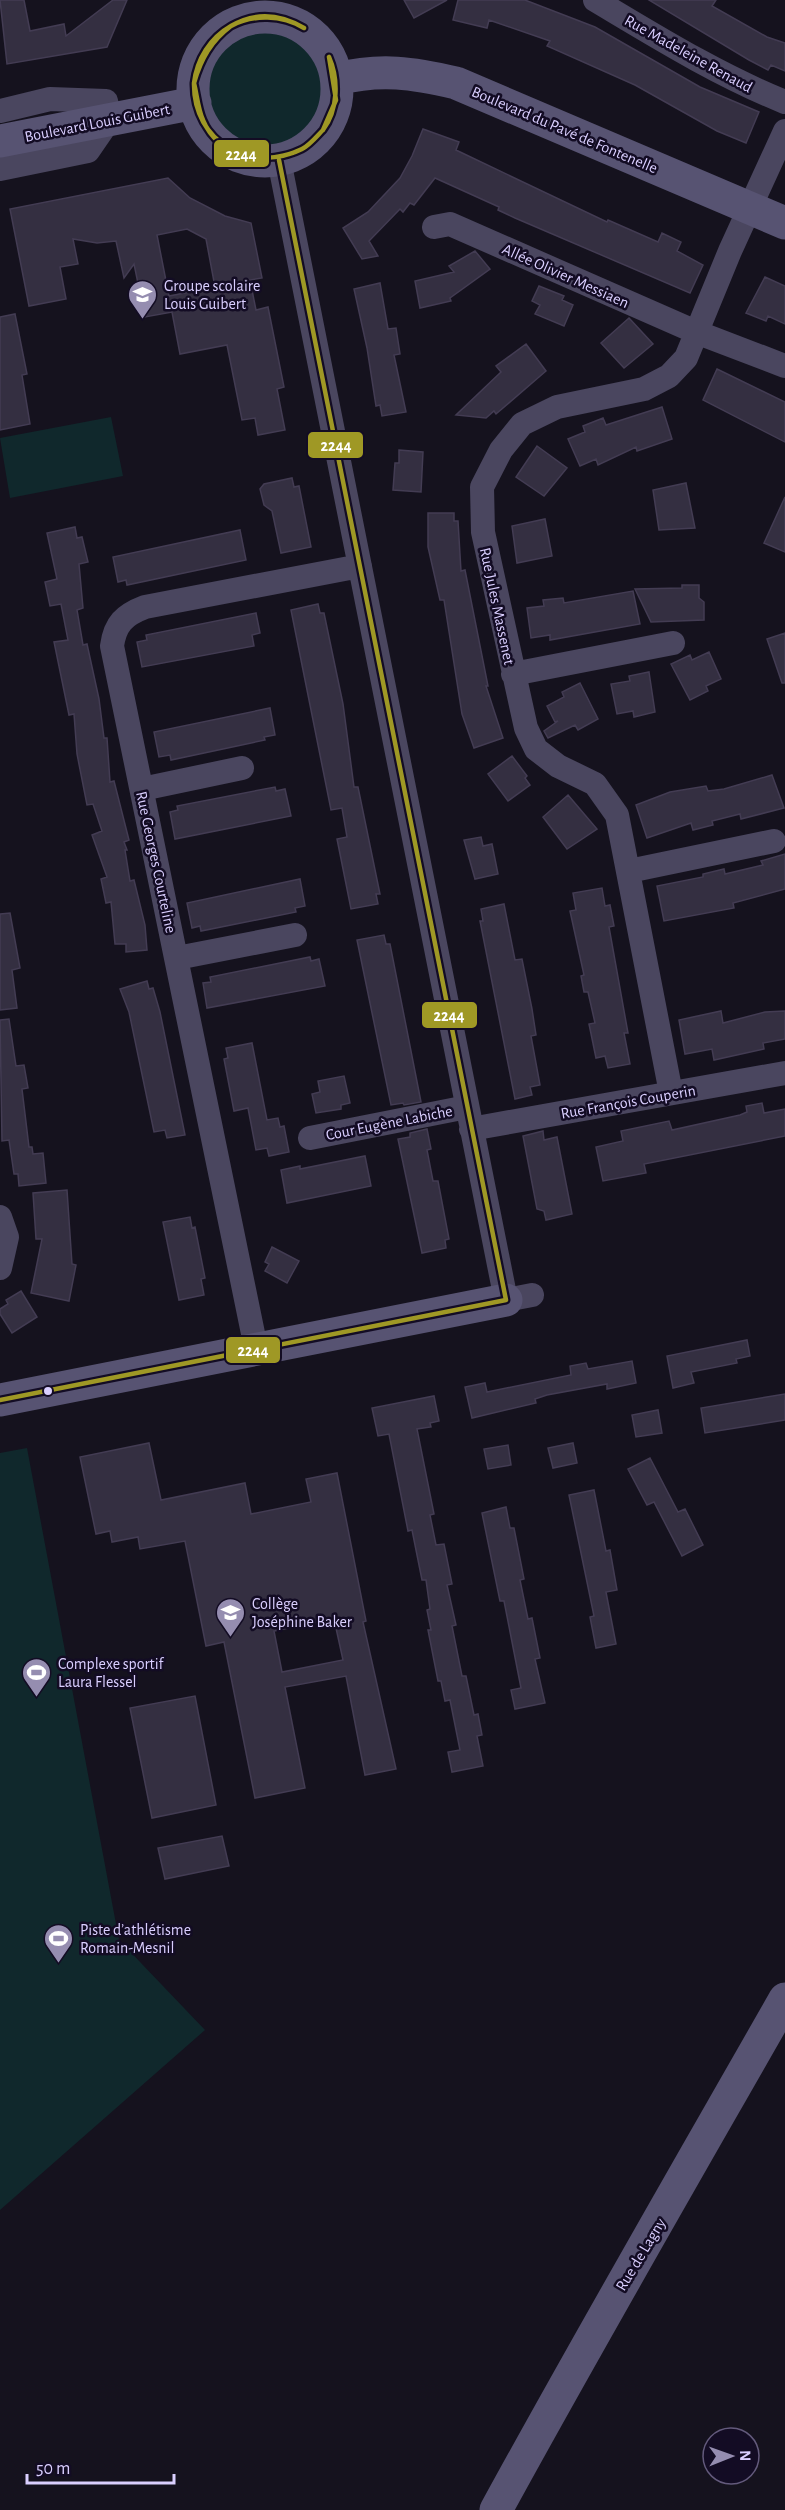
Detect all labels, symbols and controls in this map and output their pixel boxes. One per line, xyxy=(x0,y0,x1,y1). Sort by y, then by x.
street label: Rue Madeleine Renaud xyxy=(622,12,755,96)
street label: Boulevard du Pavé de Fontenelle xyxy=(469,83,660,176)
street label: Boulevard Louis Guibert xyxy=(23,101,171,145)
line badge: 2244 xyxy=(213,139,270,168)
text: 2244 xyxy=(225,147,257,163)
street label: Allée Olivier Messiaen xyxy=(500,241,631,311)
school or university icon: Groupe scolaire Louis Guibert xyxy=(127,278,159,320)
place label: Groupe scolaire Louis Guibert xyxy=(164,278,260,312)
line badge: 2244 xyxy=(307,431,364,459)
text: 2244 xyxy=(320,438,352,454)
street label: Rue Jules Massenet xyxy=(477,546,517,666)
street label: Rue Georges Courteline xyxy=(133,790,179,935)
line badge: 2244 xyxy=(421,1001,478,1029)
text: 2244 xyxy=(433,1008,465,1024)
street label: Rue François Couperin xyxy=(559,1082,697,1122)
street label: Cour Eugène Labiche xyxy=(325,1103,454,1143)
line badge: 2244 xyxy=(225,1336,281,1364)
text: 2244 xyxy=(237,1343,269,1359)
unlabelled marker xyxy=(42,1385,54,1397)
school or university icon: Collège Joséphine Baker xyxy=(215,1596,247,1638)
place label: Collège Joséphine Baker xyxy=(252,1596,353,1630)
sports icon: Complexe sportif Laura Flessel xyxy=(21,1656,53,1698)
place label: Complexe sportif Laura Flessel xyxy=(58,1656,165,1690)
sports icon: Piste d’athlétisme Romain-Mesnil xyxy=(43,1922,75,1964)
place label: Piste d’athlétisme Romain-Mesnil xyxy=(80,1922,191,1956)
street label: Rue de Lagny xyxy=(613,2215,670,2294)
north arrow xyxy=(701,2426,761,2486)
scale bar xyxy=(27,2447,174,2485)
text: N xyxy=(737,2450,753,2461)
text: 50 m xyxy=(36,2460,70,2478)

